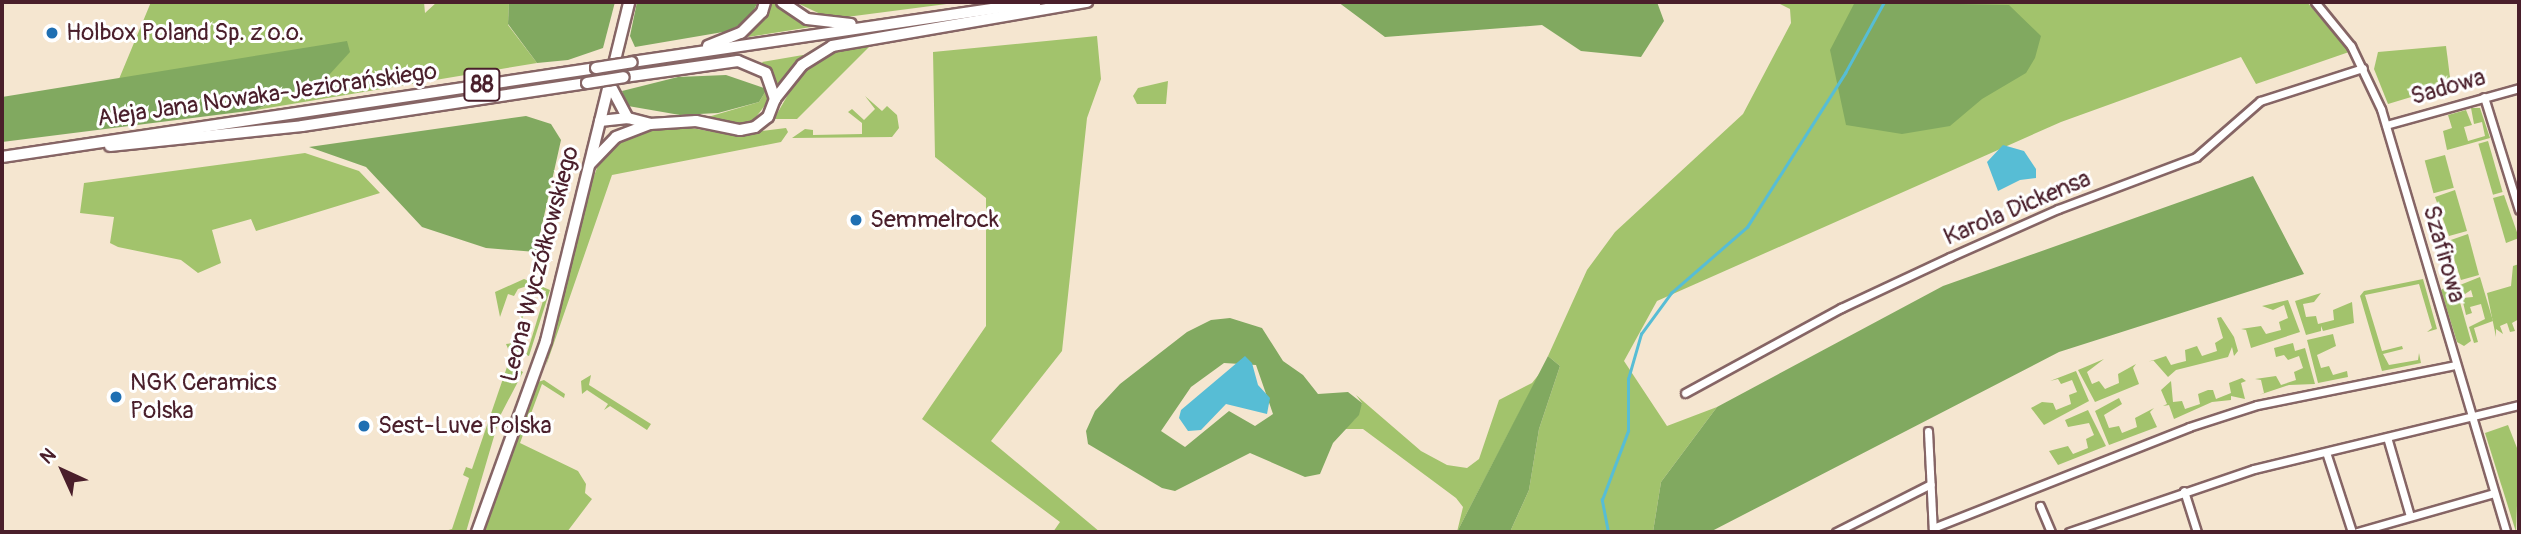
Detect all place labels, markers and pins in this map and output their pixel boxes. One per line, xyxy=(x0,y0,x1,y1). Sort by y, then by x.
place label: Holbox Poland Sp. z o.o. xyxy=(66,19,304,47)
marker: Holbox Poland Sp. z o.o. xyxy=(44,25,60,41)
place label: Semmelrock xyxy=(870,206,999,234)
marker: Semmelrock xyxy=(848,212,864,228)
place label: NGK Ceramics Polska xyxy=(130,369,277,425)
marker: NGK Ceramics Polska xyxy=(108,389,124,405)
place label: Sest-Luve Polska xyxy=(378,412,552,440)
marker: Sest-Luve Polska xyxy=(356,418,372,434)

